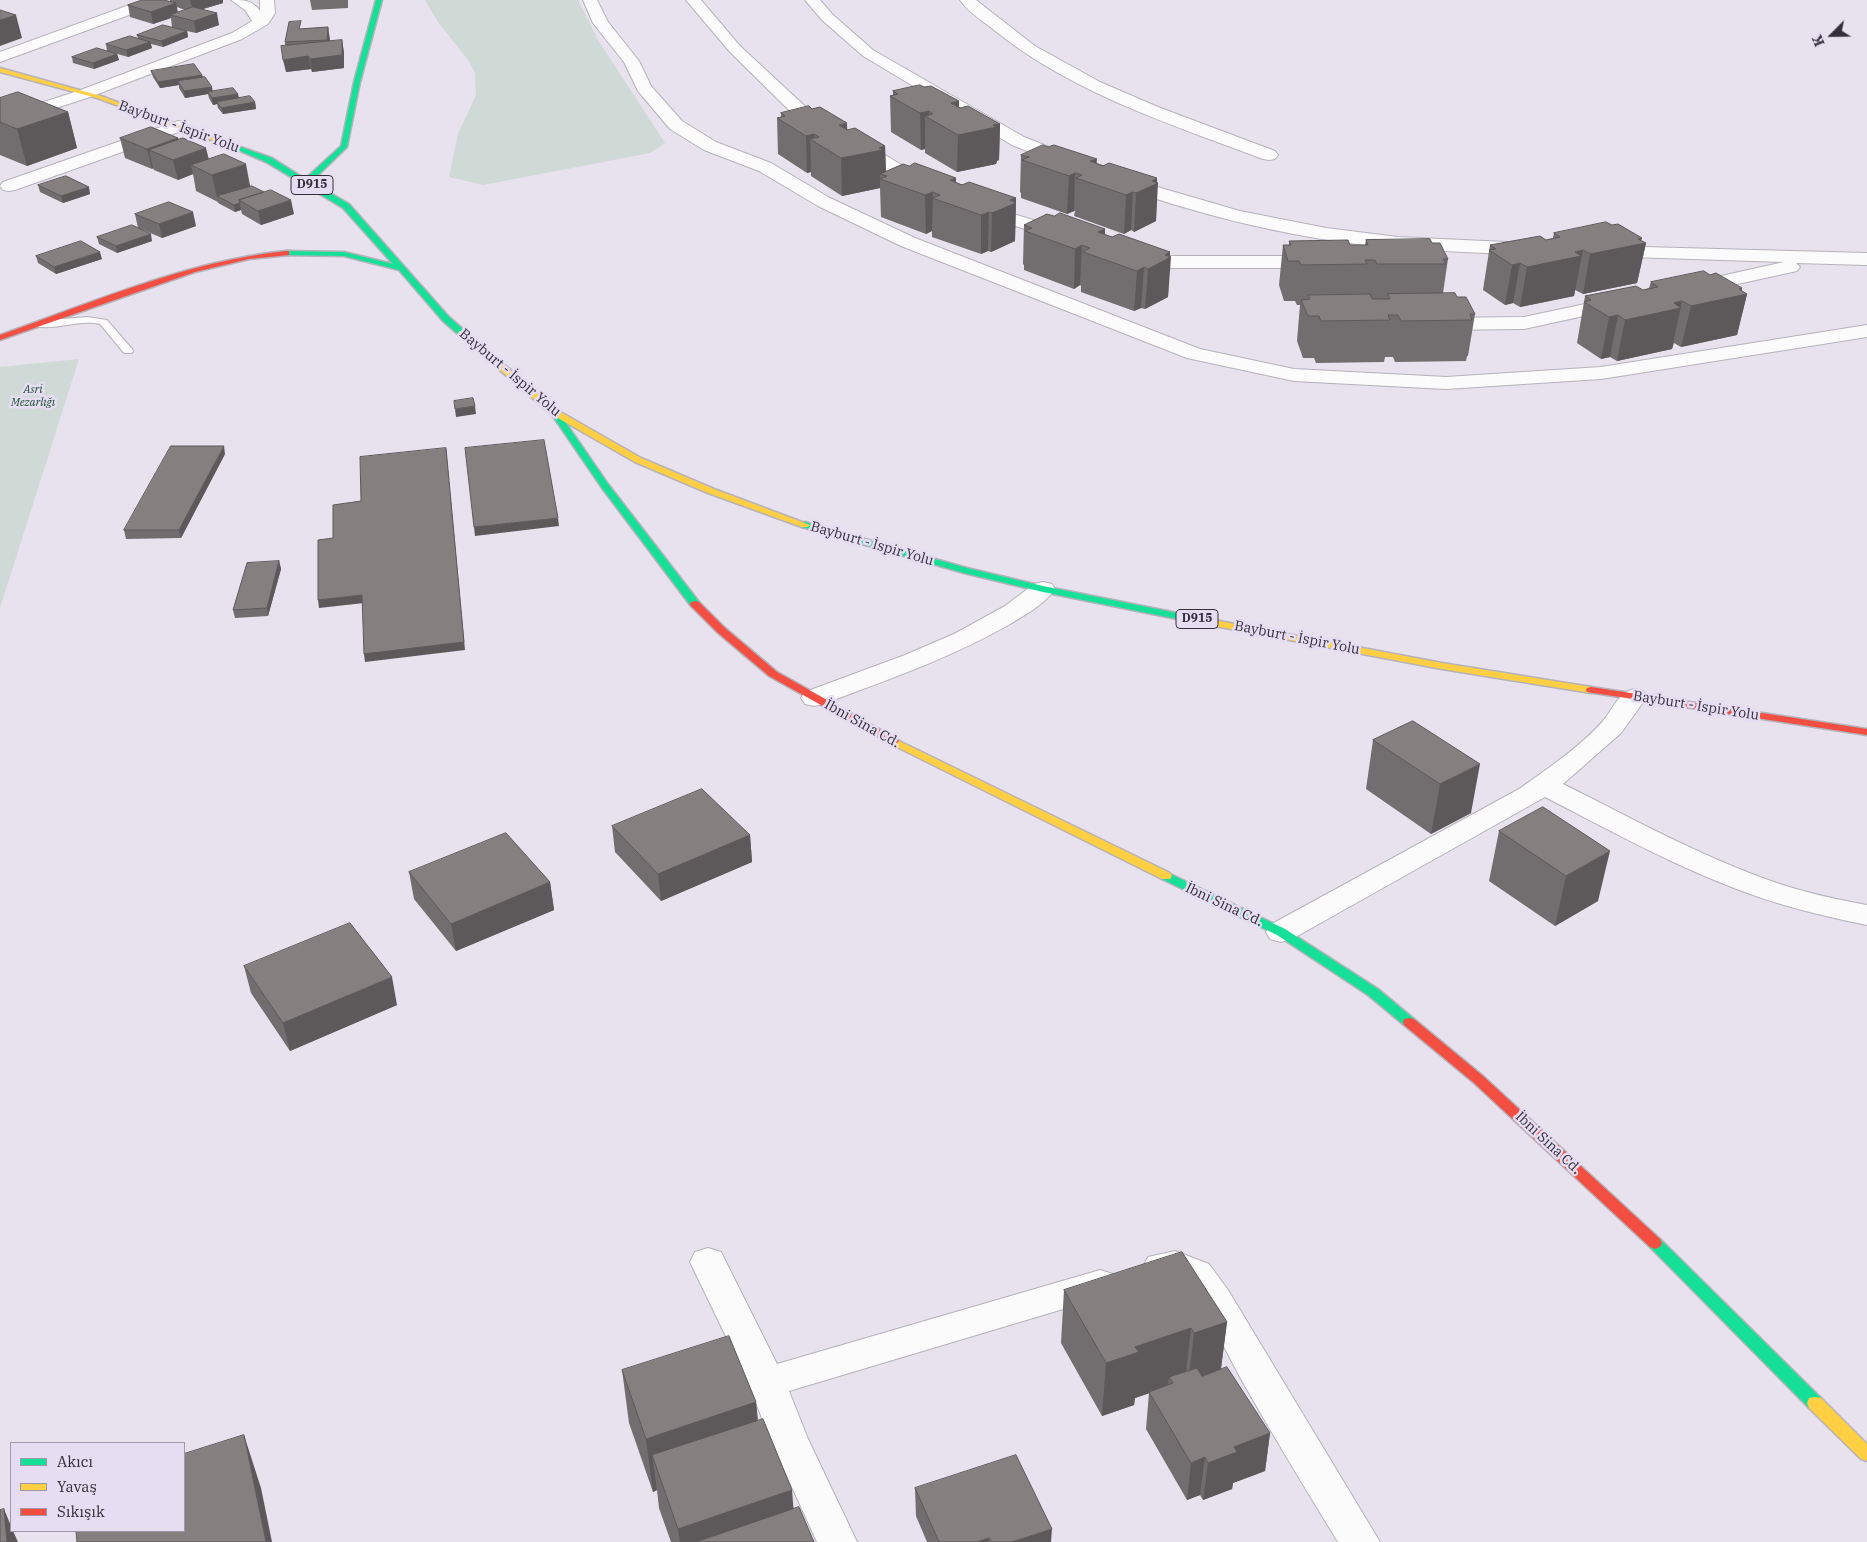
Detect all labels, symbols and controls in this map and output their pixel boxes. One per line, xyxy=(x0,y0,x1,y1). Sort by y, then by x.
north arrow xyxy=(1807,10,1857,60)
text: K xyxy=(1808,32,1829,49)
street label: Bayburt - İspir Yolu xyxy=(116,97,242,157)
road number: D915 xyxy=(291,176,333,194)
street label: Bayburt - İspir Yolu xyxy=(456,326,564,420)
park label: Asri Mezarlığı xyxy=(11,383,55,409)
street label: Bayburt - İspir Yolu xyxy=(808,518,936,570)
road number: D915 xyxy=(1176,610,1218,628)
street label: Bayburt - İspir Yolu xyxy=(1233,618,1361,658)
street label: Bayburt - İspir Yolu xyxy=(1632,688,1760,724)
street label: İbni Sina Cd. xyxy=(821,696,903,752)
street label: İbni Sina Cd. xyxy=(1183,880,1265,930)
street label: İbni Sina Cd. xyxy=(1512,1108,1584,1178)
legend xyxy=(10,1442,185,1532)
text: Akıcı xyxy=(57,1452,93,1471)
text: Yavaş xyxy=(57,1477,97,1496)
text: Sıkışık xyxy=(57,1502,105,1521)

